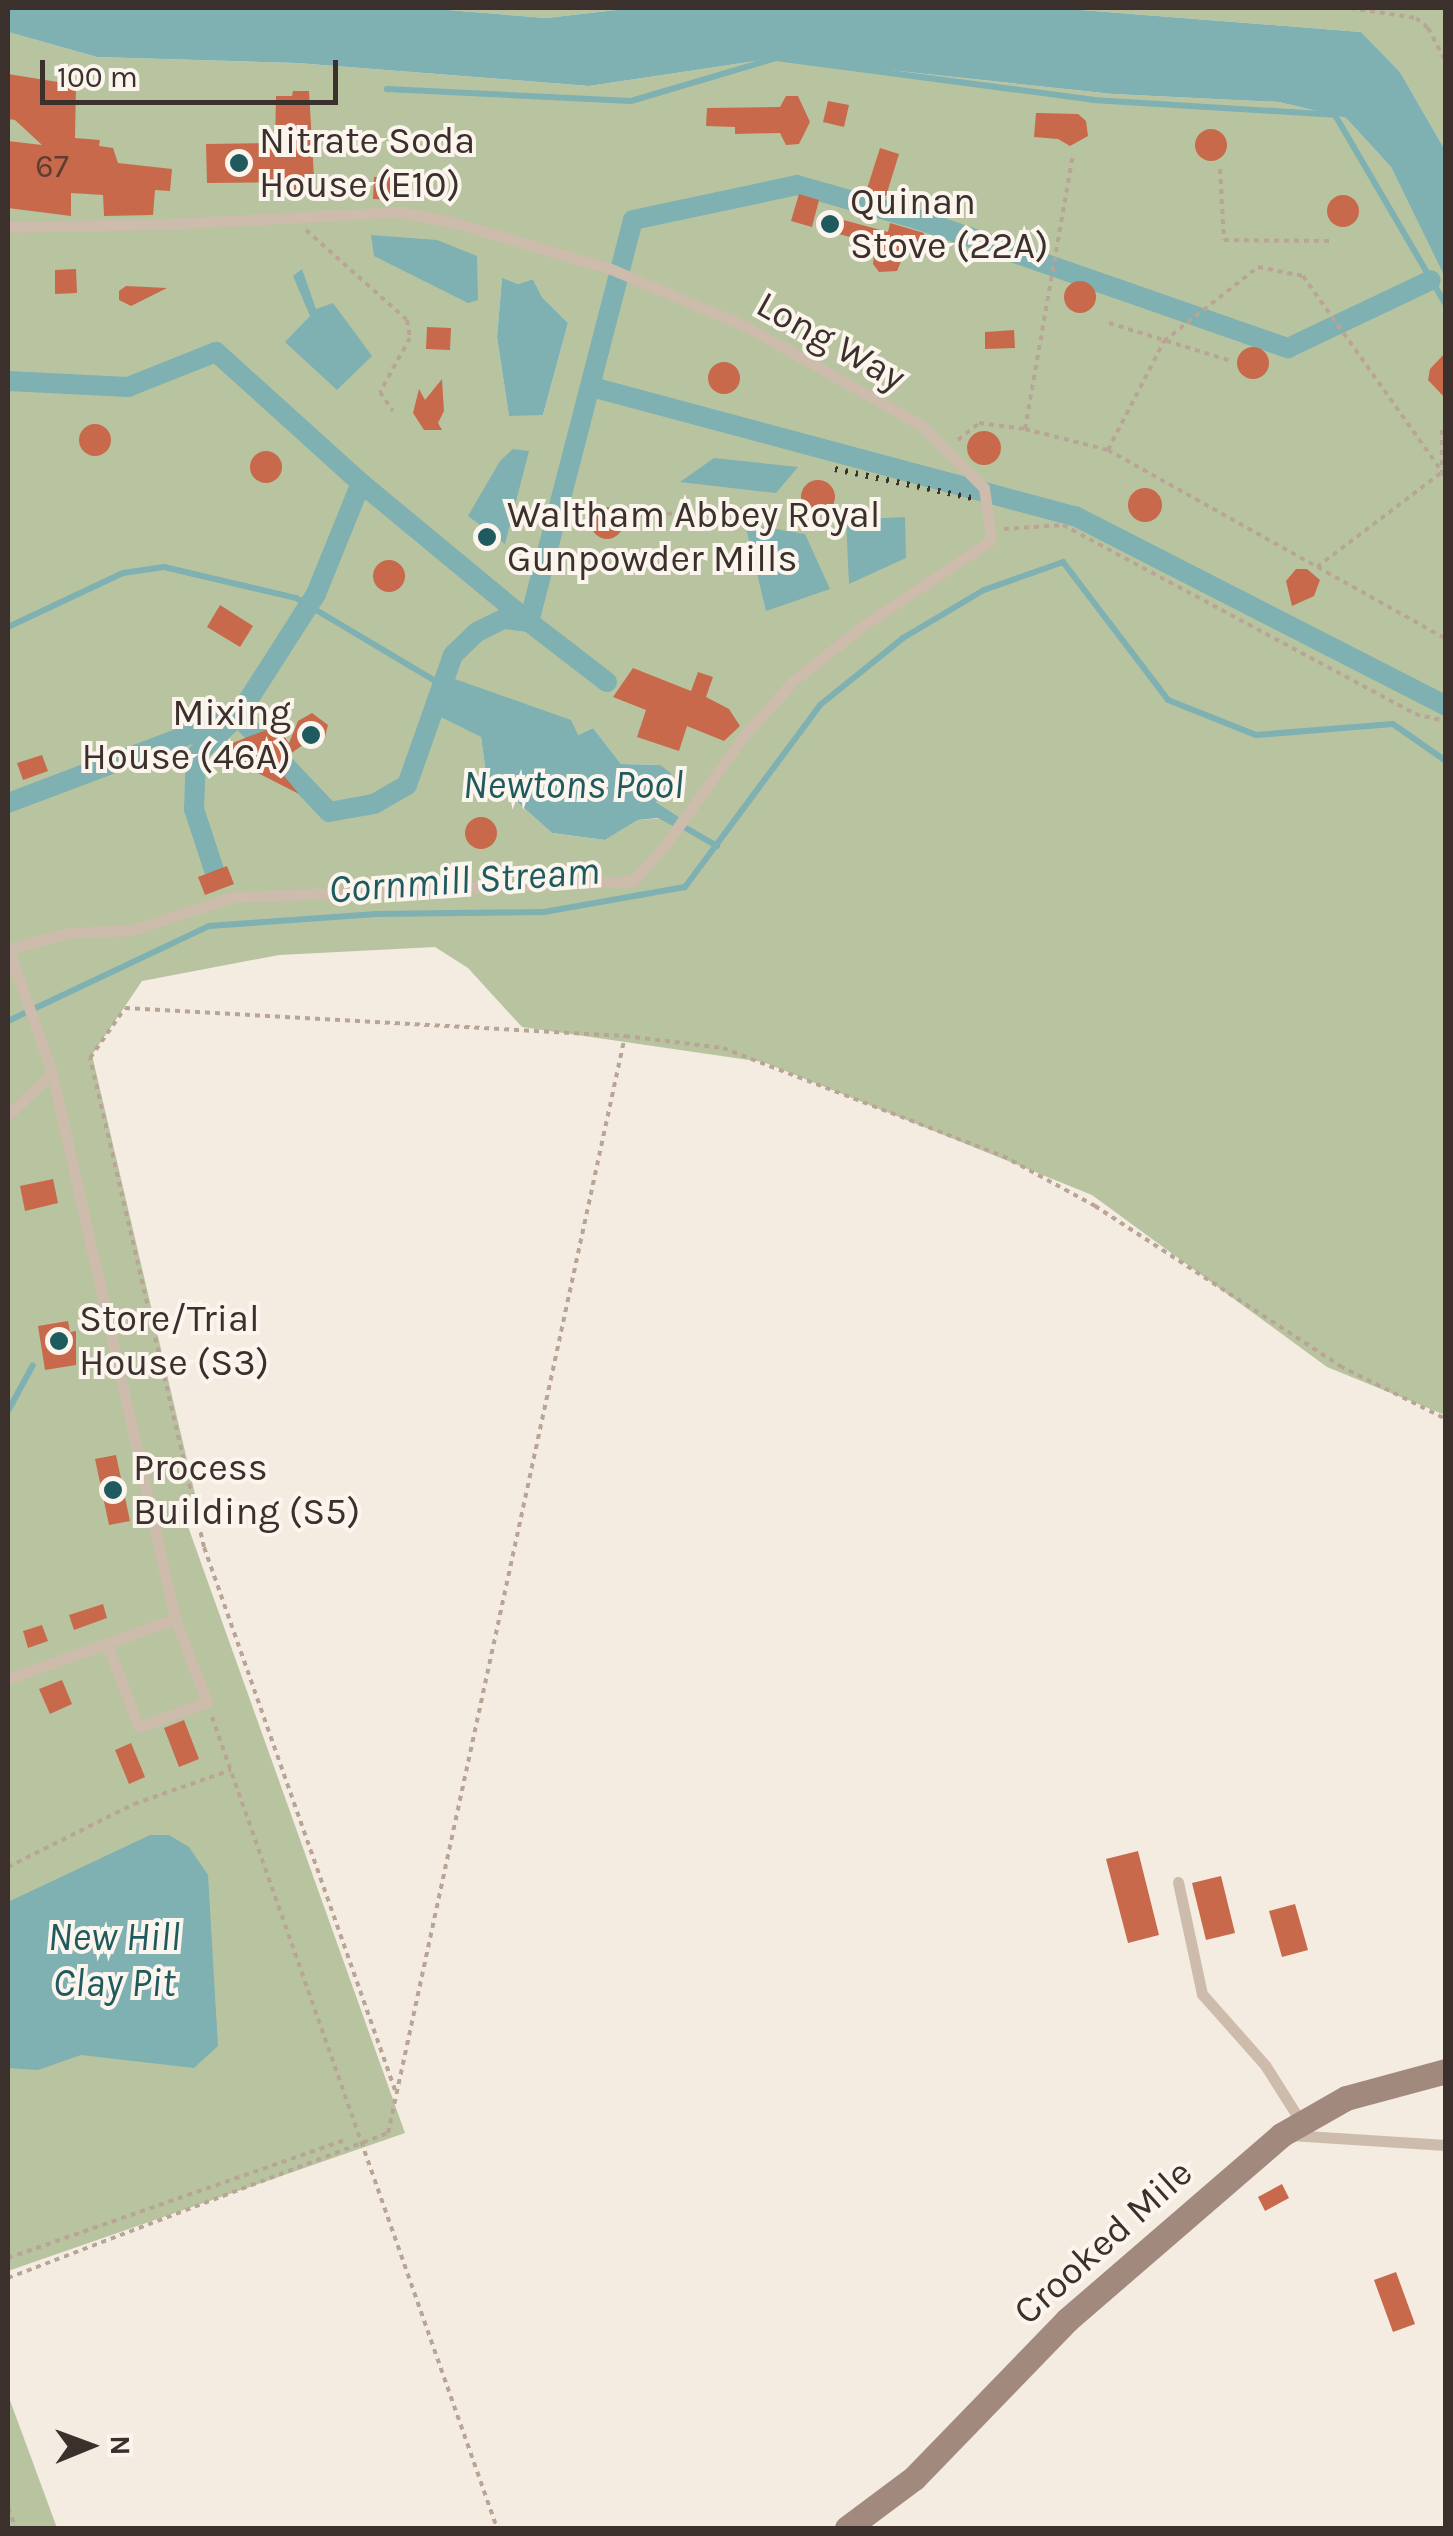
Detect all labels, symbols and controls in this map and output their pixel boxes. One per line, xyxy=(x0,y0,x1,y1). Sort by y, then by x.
scale bar xyxy=(45,40,342,102)
text: 100 m xyxy=(57,59,138,95)
place label: Nitrate Soda House (E10) xyxy=(259,118,475,208)
house number: 67 xyxy=(35,148,69,186)
marker: Nitrate Soda House (E10) xyxy=(228,152,250,174)
place label: Quinan Stove (22A) xyxy=(850,179,1049,268)
marker: Quinan Stove (22A) xyxy=(819,213,841,235)
street label: Long Way xyxy=(749,281,913,401)
place label: Waltham Abbey Royal Gunpowder Mills xyxy=(507,492,880,582)
marker: Waltham Abbey Royal Gunpowder Mills xyxy=(476,526,498,548)
place label: Mixing House (46A) xyxy=(81,690,291,779)
marker: Mixing House (46A) xyxy=(300,724,322,746)
water label: Newtons Pool xyxy=(463,761,683,809)
water label: Cornmill Stream xyxy=(327,847,601,913)
place label: Store/Trial House (S3) xyxy=(79,1296,269,1386)
marker: Store/Trial House (S3) xyxy=(48,1330,70,1352)
place label: Process Building (S5) xyxy=(133,1445,360,1535)
marker: Process Building (S5) xyxy=(102,1479,124,1501)
water label: New Hill Clay Pit xyxy=(48,1913,180,2007)
street label: Crooked Mile xyxy=(1004,2150,1202,2334)
north arrow xyxy=(40,2396,140,2496)
text: N xyxy=(104,2435,137,2456)

